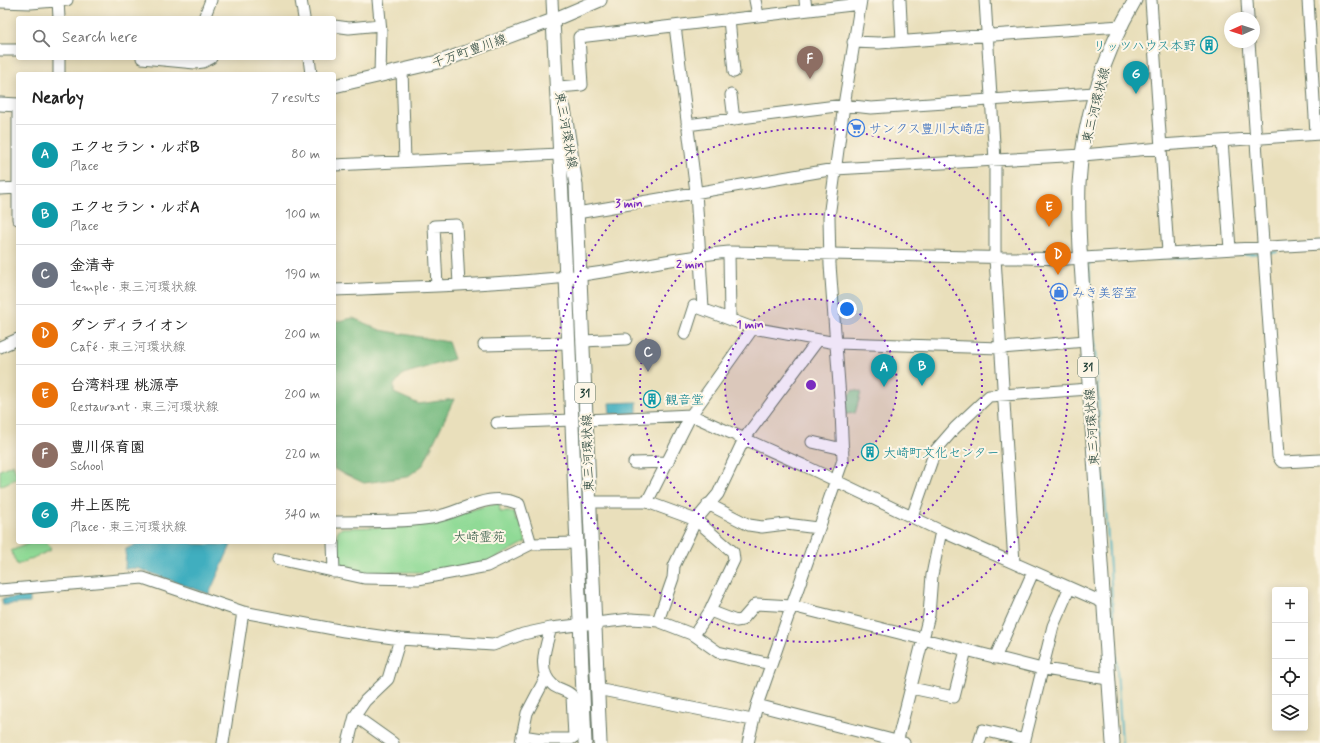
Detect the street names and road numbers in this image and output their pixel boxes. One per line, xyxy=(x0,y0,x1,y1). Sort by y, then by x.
street label: 千万町豊川線 xyxy=(430,30,510,72)
street label: 東三河環状線 xyxy=(1079,65,1114,145)
street label: 東三河環状線 xyxy=(550,90,581,171)
road number: 31 xyxy=(1078,357,1098,377)
road number: 31 xyxy=(575,383,595,403)
street label: 東三河環状線 xyxy=(1081,386,1104,466)
street label: 東三河環状線 xyxy=(579,413,598,492)

